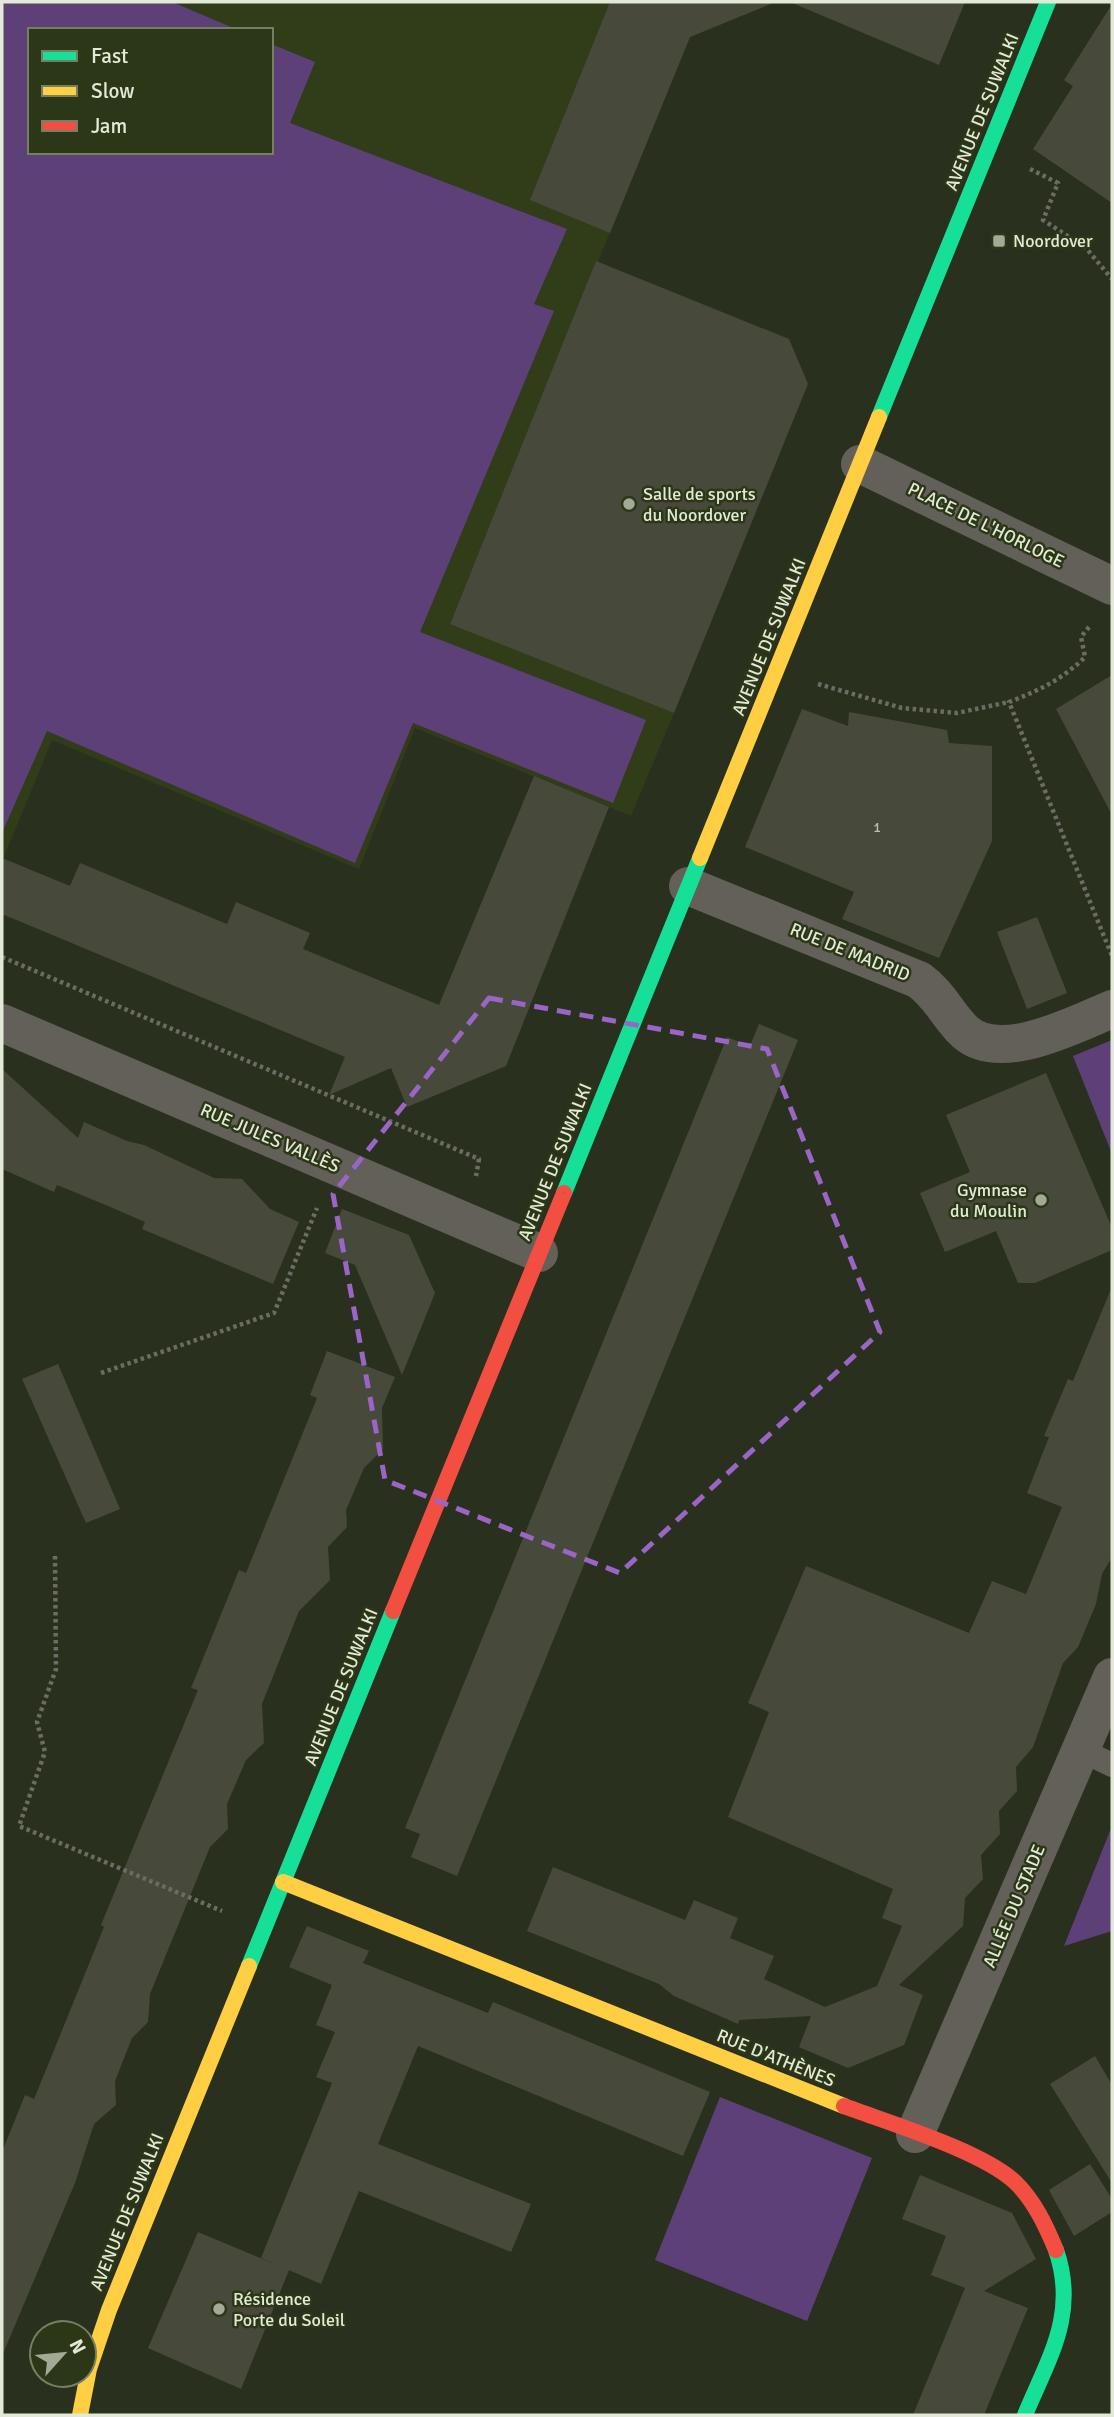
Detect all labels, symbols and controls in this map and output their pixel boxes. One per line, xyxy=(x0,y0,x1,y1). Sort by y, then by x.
legend xyxy=(28,28,273,154)
street label: AVENUE DE SUWALKI xyxy=(940,30,1024,194)
text: Fast xyxy=(91,43,128,69)
text: Slow xyxy=(91,78,135,104)
text: Jam xyxy=(91,113,127,139)
place label: Noordover xyxy=(1013,230,1093,252)
marker: Noordover xyxy=(991,233,1007,249)
street label: PLACE DE L'HORLOGE xyxy=(904,478,1068,572)
place label: Salle de sports du Noordover xyxy=(643,483,756,526)
marker: Salle de sports du Noordover xyxy=(621,496,637,512)
street label: AVENUE DE SUWALKI xyxy=(727,555,811,719)
house number: 1 xyxy=(873,819,881,836)
street label: RUE DE MADRID xyxy=(787,918,913,986)
street label: AVENUE DE SUWALKI xyxy=(513,1080,597,1244)
street label: RUE JULES VALLÈS xyxy=(197,1099,343,1177)
place label: Gymnase du Moulin xyxy=(950,1179,1027,1222)
marker: Gymnase du Moulin xyxy=(1033,1192,1049,1208)
street label: AVENUE DE SUWALKI xyxy=(299,1605,383,1769)
street label: ALLÉE DU STADE xyxy=(978,1841,1050,1971)
street label: RUE D'ATHÈNES xyxy=(714,2024,838,2092)
street label: AVENUE DE SUWALKI xyxy=(85,2130,169,2294)
place label: Résidence Porte du Soleil xyxy=(233,2288,345,2331)
marker: Résidence Porte du Soleil xyxy=(211,2301,227,2317)
north arrow xyxy=(28,2319,98,2389)
text: N xyxy=(64,2335,91,2358)

